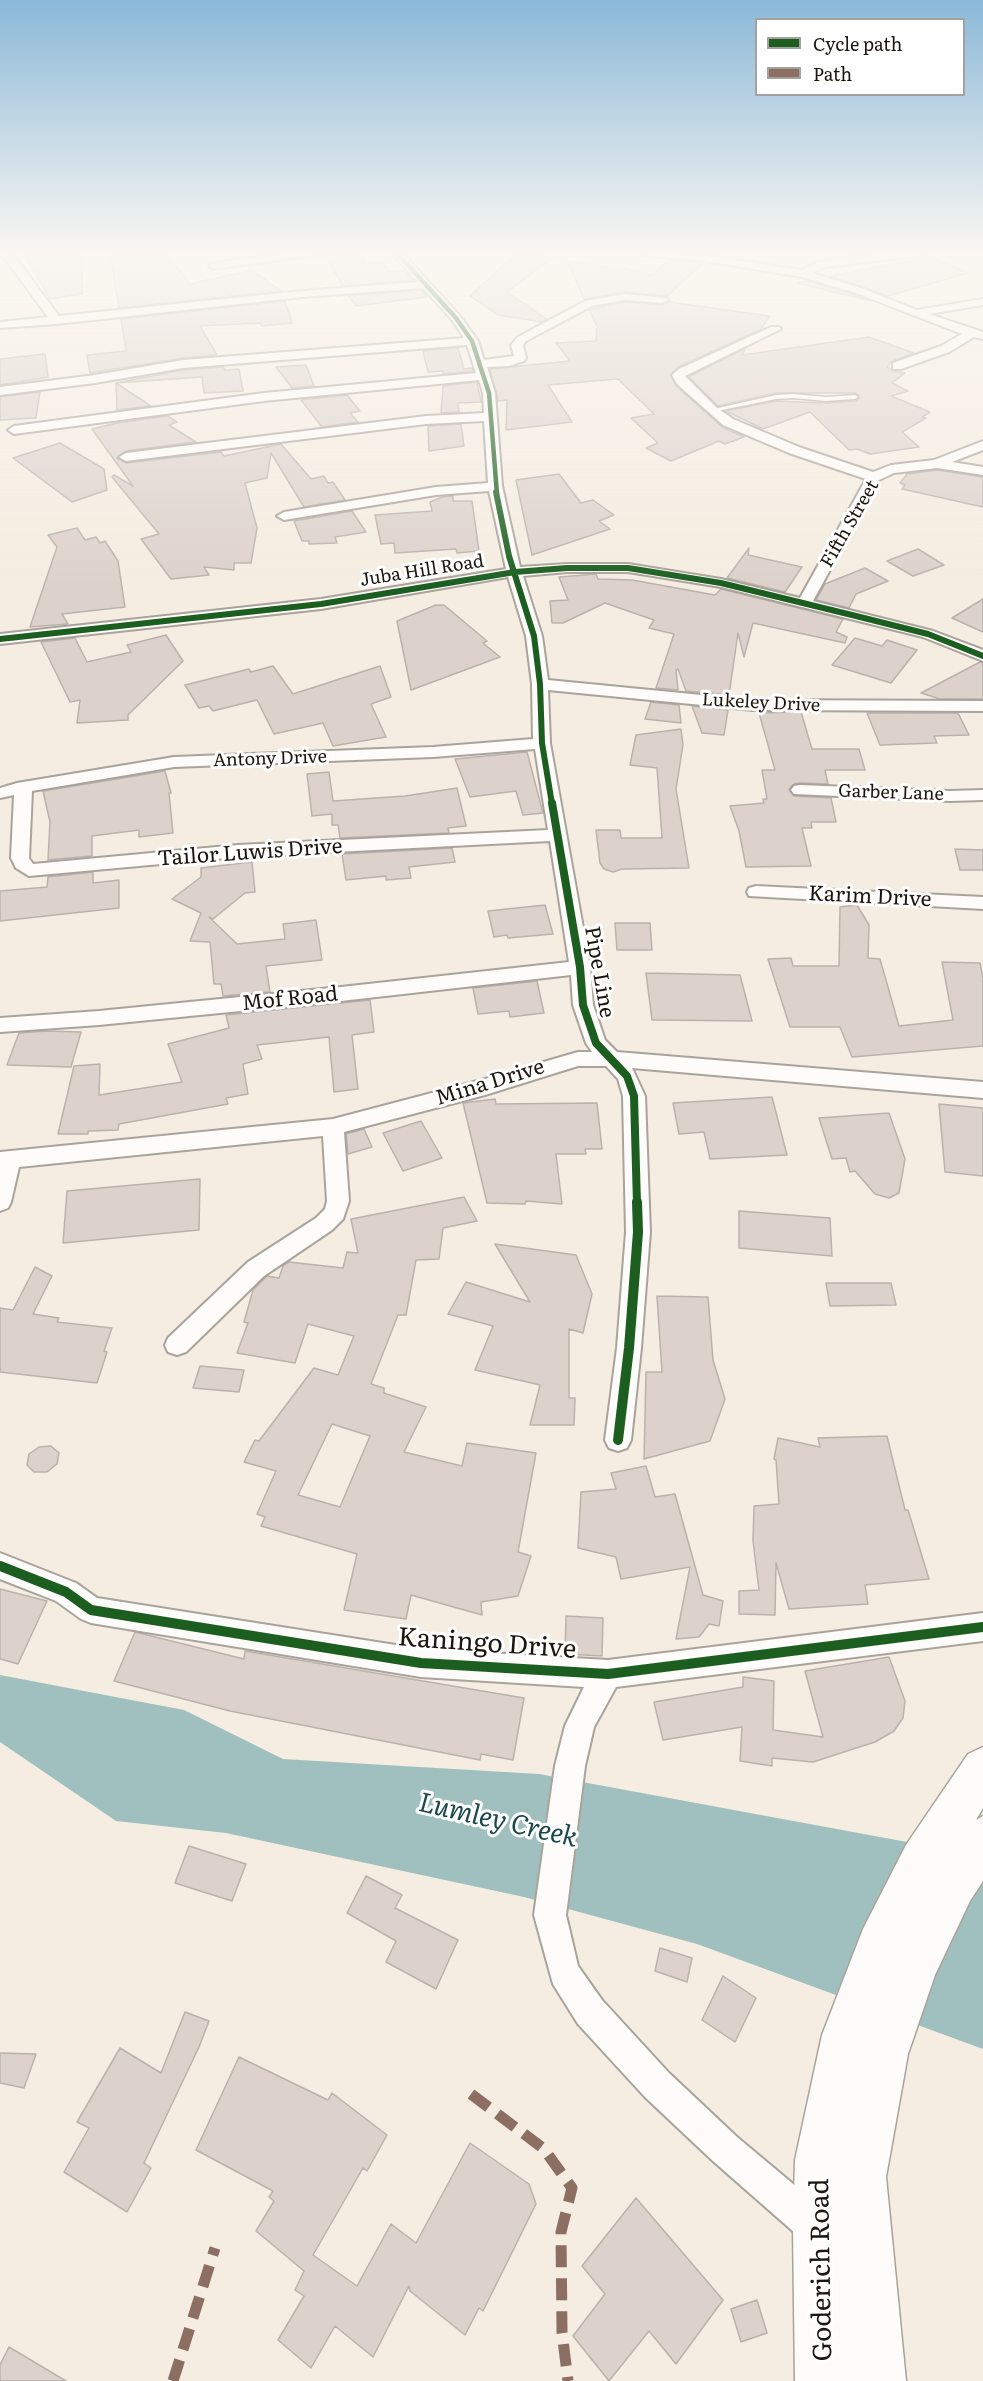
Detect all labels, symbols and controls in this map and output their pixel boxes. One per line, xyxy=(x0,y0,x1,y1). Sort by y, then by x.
legend xyxy=(755,18,965,96)
text: Cycle path xyxy=(813,30,902,57)
text: Path xyxy=(813,60,852,87)
street label: Fifth Street xyxy=(816,476,884,572)
street label: Juba Hill Road xyxy=(358,551,486,591)
street label: Lukeley Drive xyxy=(701,689,821,717)
street label: Antony Drive xyxy=(213,746,327,772)
street label: Garber Lane xyxy=(838,780,944,806)
street label: Tailor Luwis Drive xyxy=(157,834,343,872)
street label: Karim Drive xyxy=(808,881,932,913)
street label: Pipe Line xyxy=(579,924,619,1020)
street label: Mof Road xyxy=(241,981,339,1017)
street label: Mina Drive xyxy=(433,1055,547,1111)
street label: Kaningo Drive xyxy=(397,1622,577,1666)
water label: Lumley Creek xyxy=(415,1787,581,1855)
street label: Goderich Road xyxy=(805,2178,839,2362)

